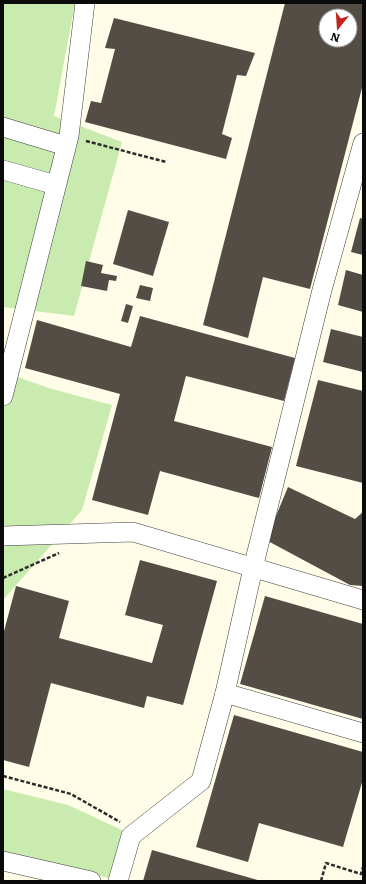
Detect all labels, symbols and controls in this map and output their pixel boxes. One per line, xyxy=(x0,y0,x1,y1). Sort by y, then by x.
north arrow xyxy=(318,8,358,48)
text: N xyxy=(328,30,342,48)

